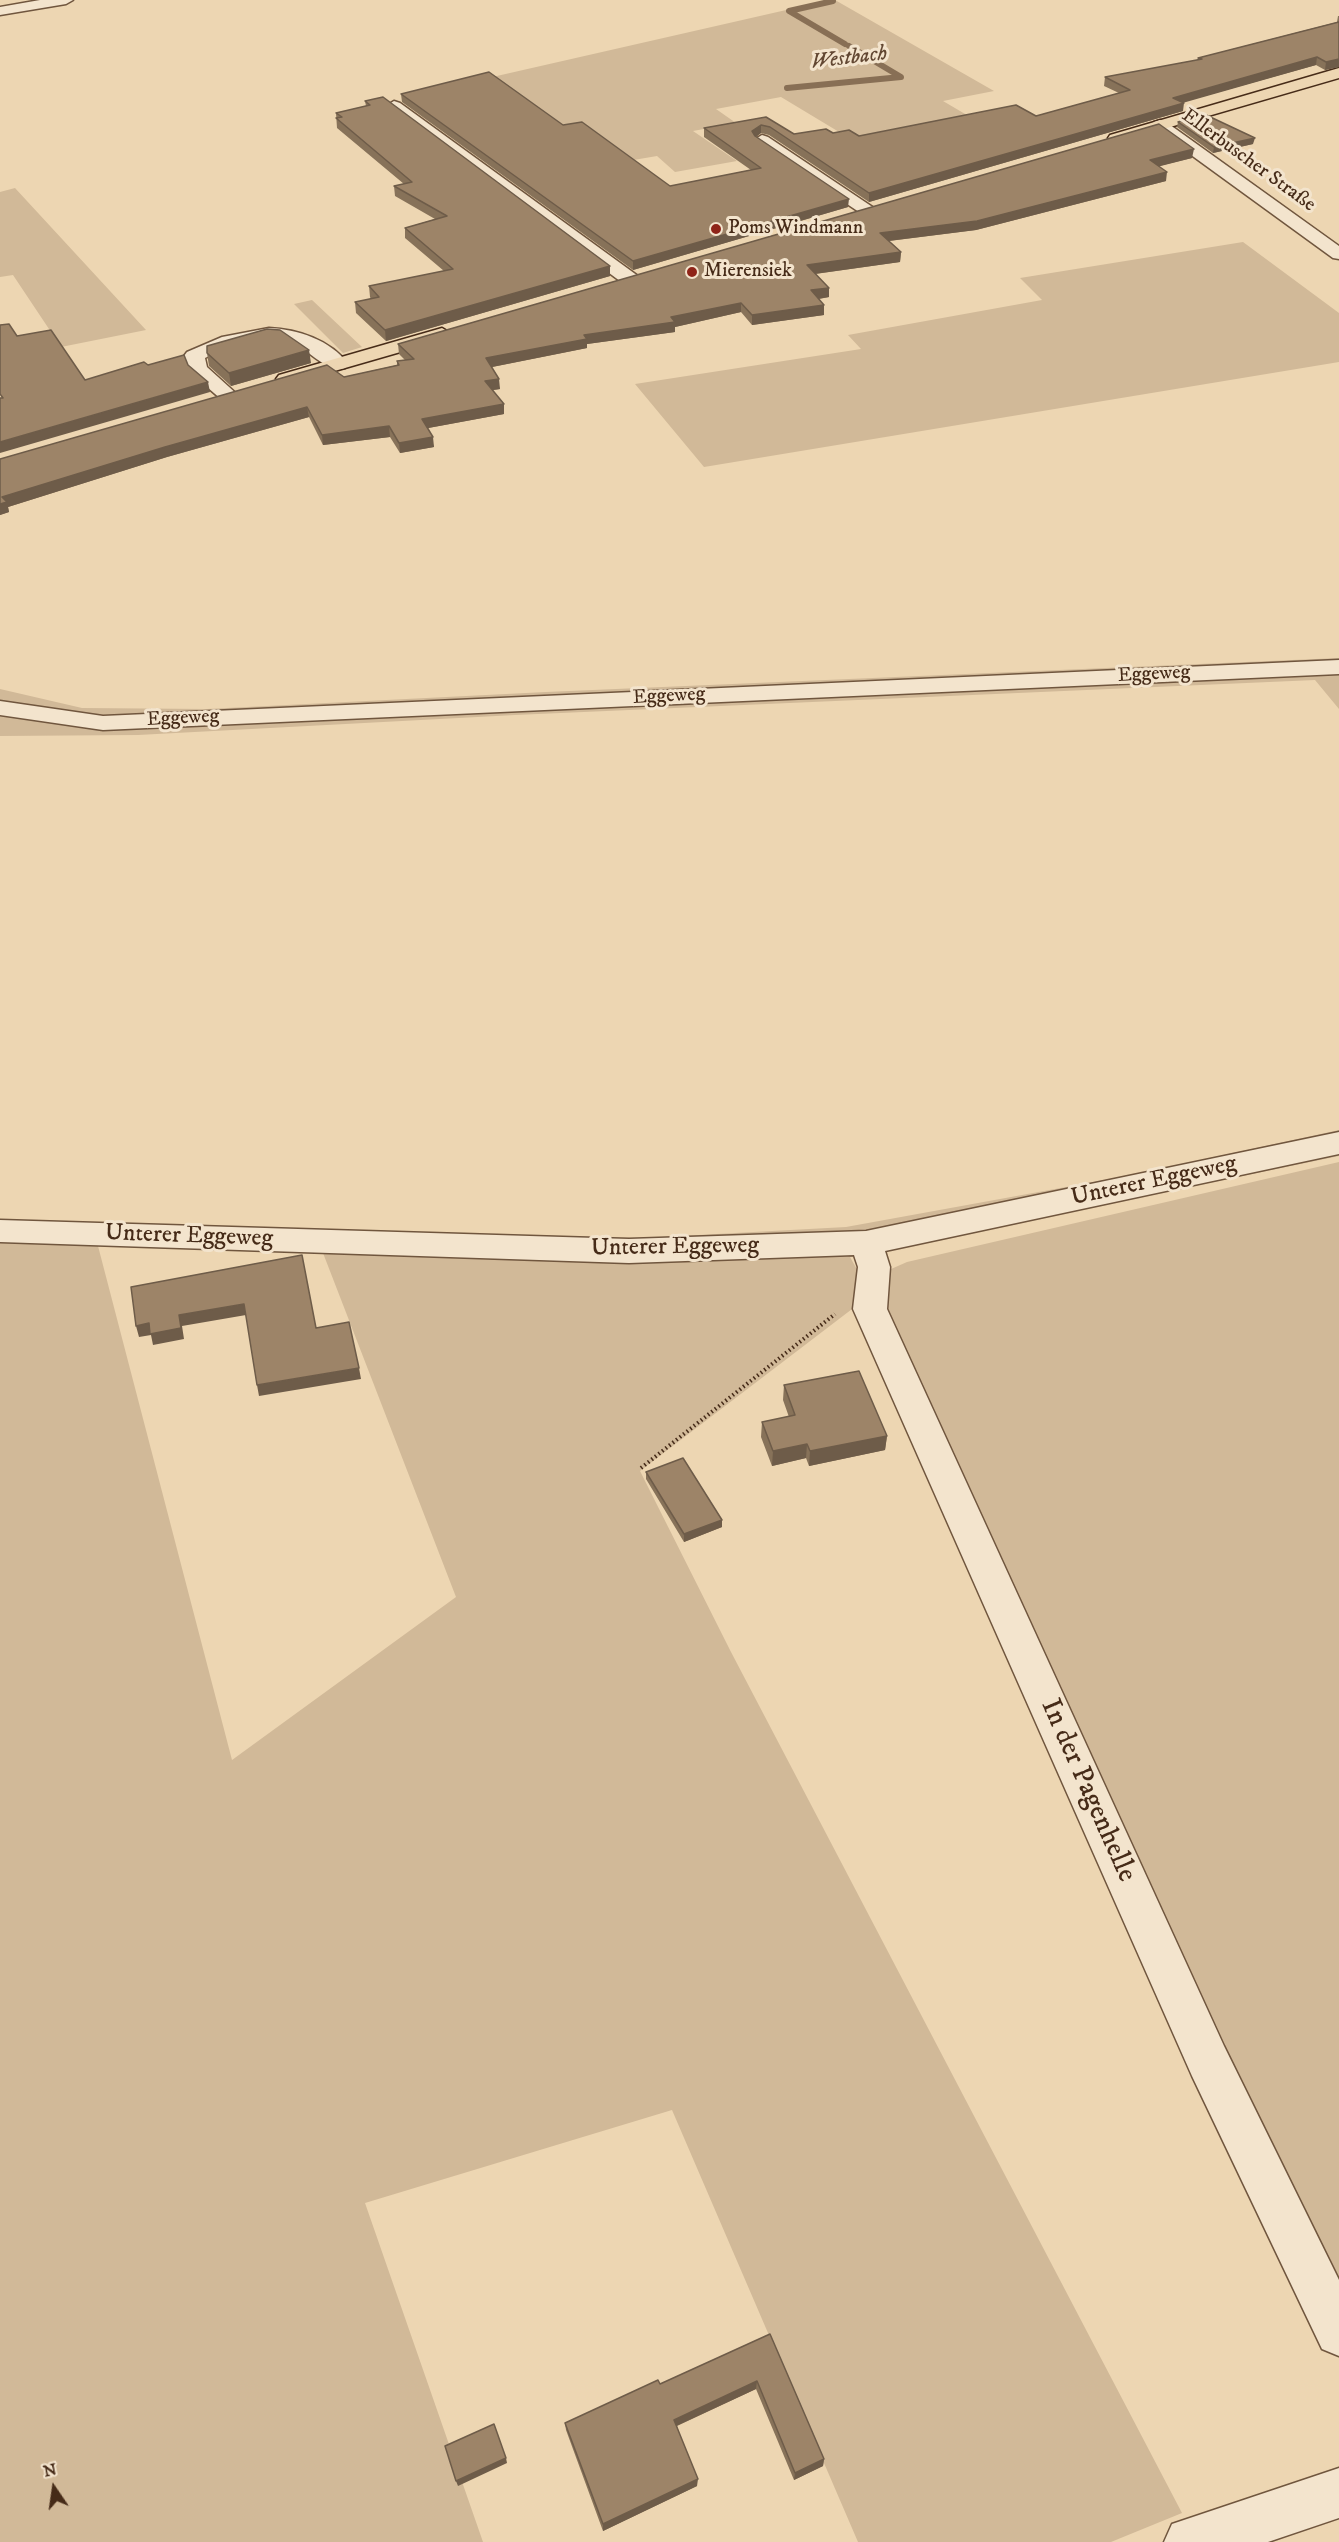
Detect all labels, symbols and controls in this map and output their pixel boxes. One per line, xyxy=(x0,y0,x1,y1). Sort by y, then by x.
water label: Westbach xyxy=(809,41,889,77)
street label: Ellerbuscher Straße xyxy=(1176,104,1320,218)
place label: Poms Windmann xyxy=(728,217,863,241)
marker: Poms Windmann xyxy=(709,222,723,236)
place label: Mierensiek xyxy=(704,260,792,284)
marker: Mierensiek xyxy=(685,265,699,279)
street label: Eggeweg xyxy=(1117,661,1191,689)
street label: Eggeweg xyxy=(632,683,706,711)
street label: Eggeweg xyxy=(146,705,220,733)
street label: Unterer Eggeweg xyxy=(1069,1150,1239,1214)
street label: Unterer Eggeweg xyxy=(104,1220,274,1254)
street label: Unterer Eggeweg xyxy=(591,1232,759,1264)
street label: In der Pagenhelle xyxy=(1032,1694,1142,1888)
north arrow xyxy=(24,2458,84,2518)
text: N xyxy=(41,2459,59,2482)

